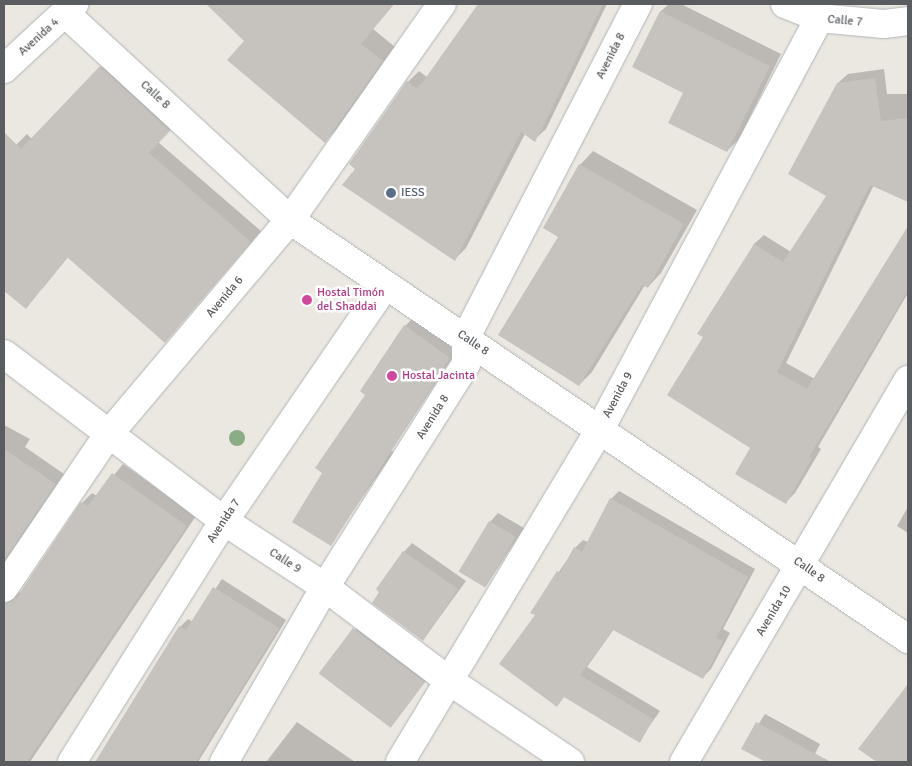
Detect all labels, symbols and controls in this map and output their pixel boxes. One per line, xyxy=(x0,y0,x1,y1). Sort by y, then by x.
street label: Calle 7 xyxy=(827,12,863,30)
street label: Avenida 4 xyxy=(16,15,62,59)
street label: Avenida 8 xyxy=(593,31,629,81)
street label: Calle 8 xyxy=(137,78,173,112)
place label: IESS xyxy=(401,186,425,200)
marker: IESS xyxy=(385,187,397,199)
street label: Avenida 6 xyxy=(203,273,247,321)
place label: Hostal Timón del Shaddai xyxy=(317,286,385,314)
marker: Hostal Timón del Shaddai xyxy=(301,294,313,306)
street label: Calle 8 xyxy=(454,327,492,359)
place label: Hostal Jacinta xyxy=(402,369,475,383)
marker: Hostal Jacinta xyxy=(386,370,398,382)
street label: Avenida 9 xyxy=(600,370,636,420)
street label: Avenida 8 xyxy=(414,392,452,442)
street label: Avenida 7 xyxy=(204,496,244,546)
street label: Calle 9 xyxy=(266,545,304,577)
street label: Calle 8 xyxy=(790,554,828,586)
street label: Avenida 10 xyxy=(753,583,795,639)

